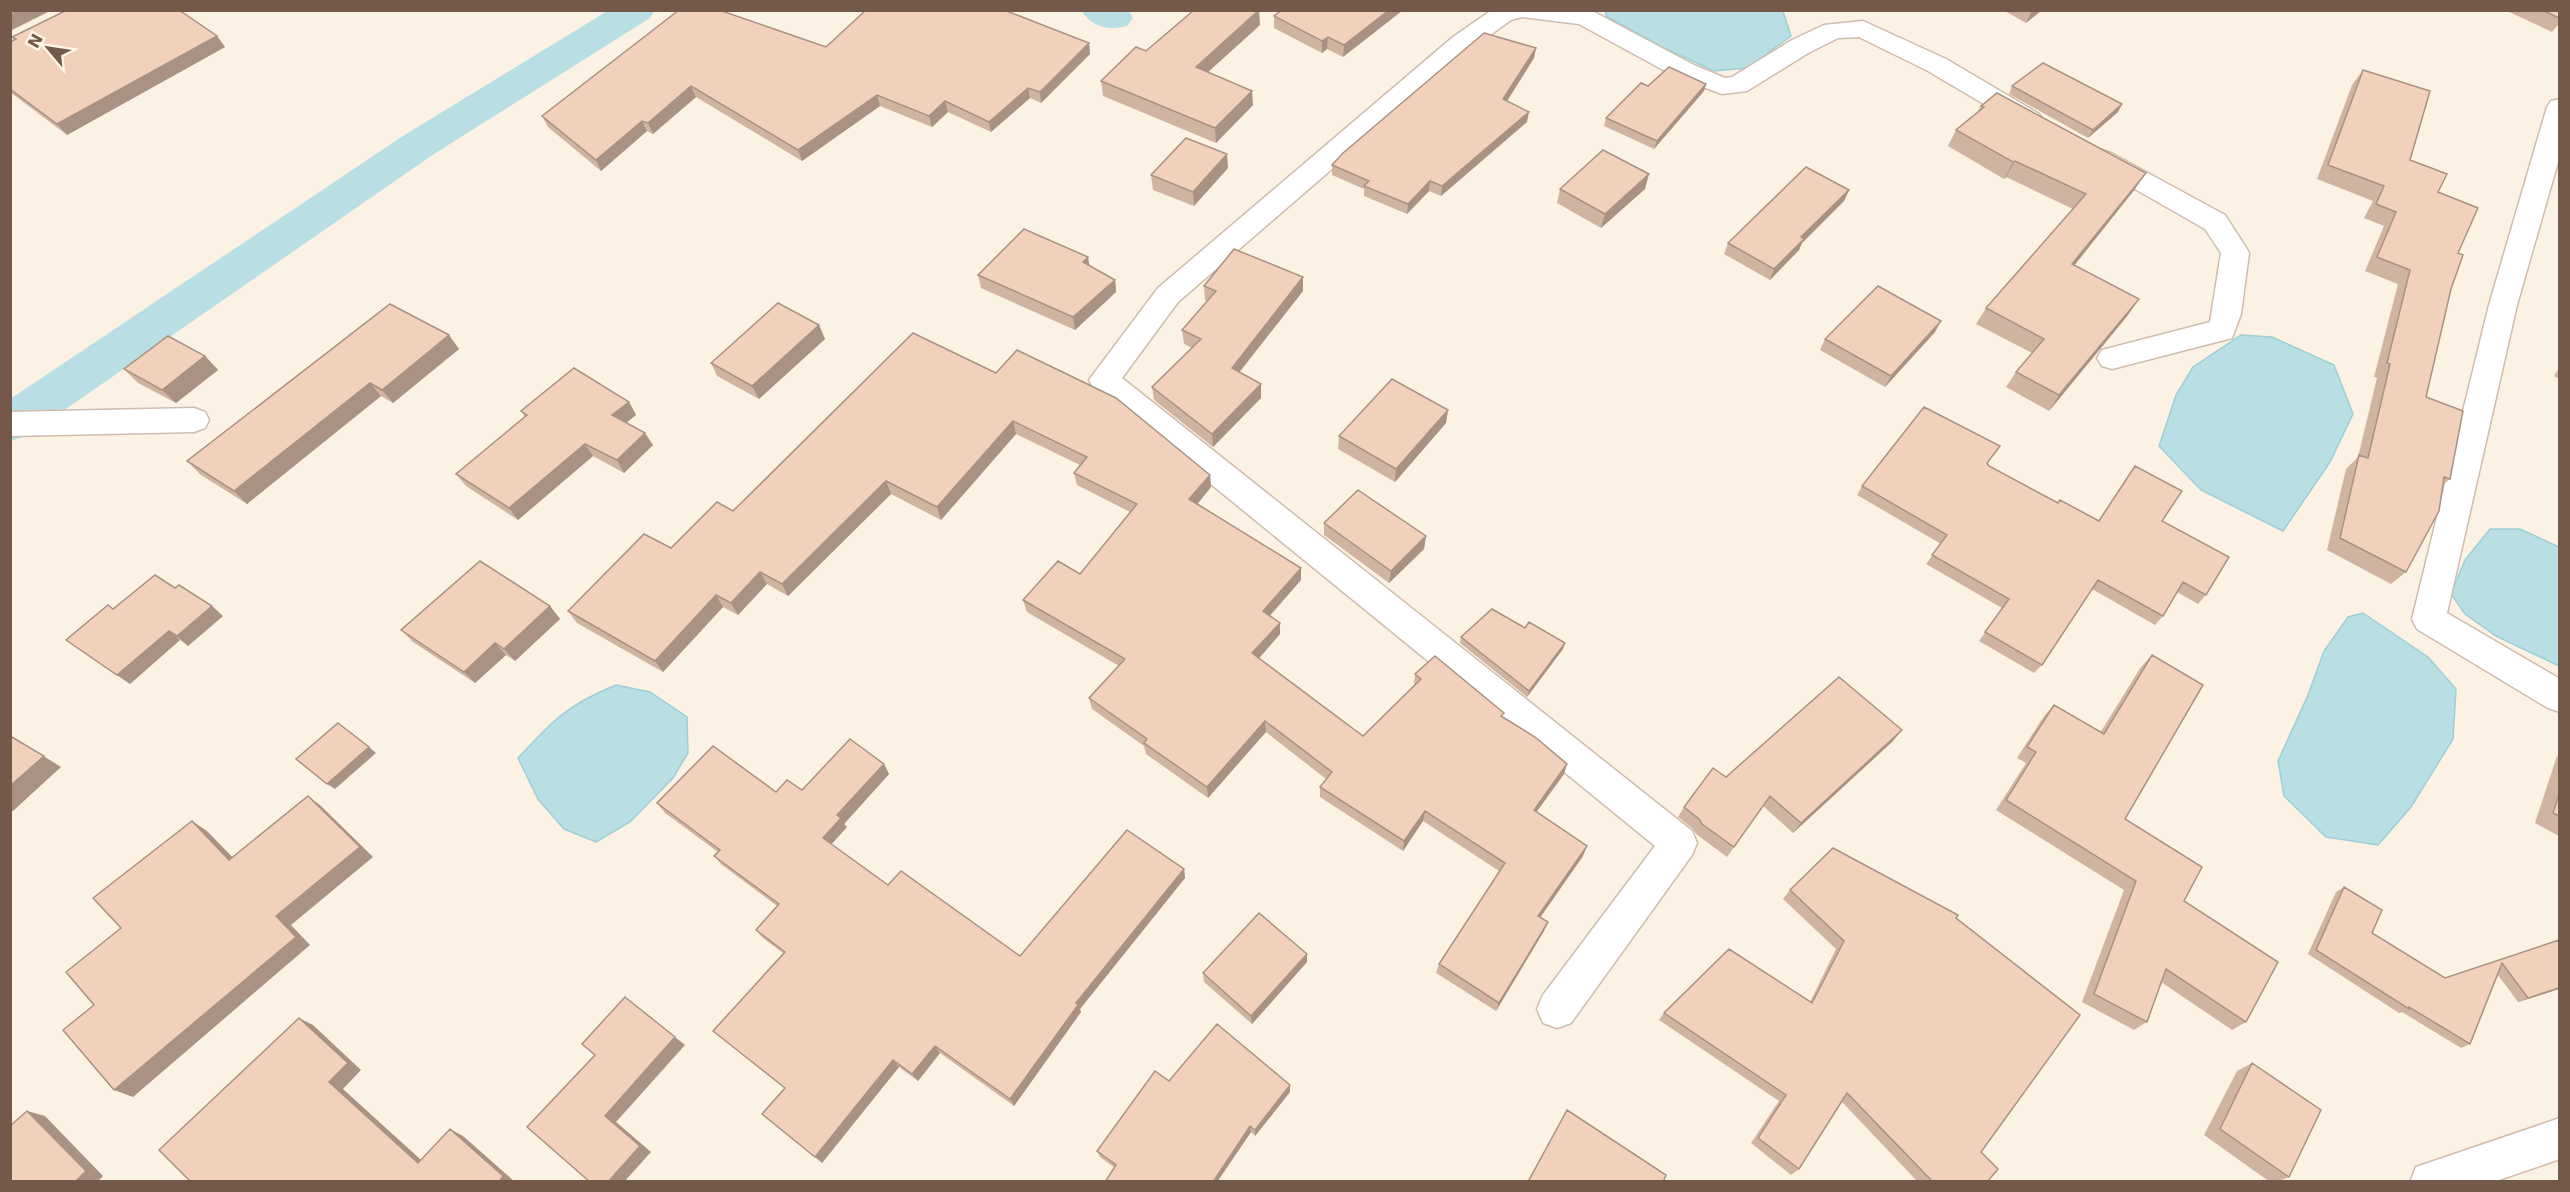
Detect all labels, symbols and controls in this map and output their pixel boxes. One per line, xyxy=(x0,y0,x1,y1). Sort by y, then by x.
north arrow xyxy=(18,18,78,78)
text: N xyxy=(24,31,47,51)

